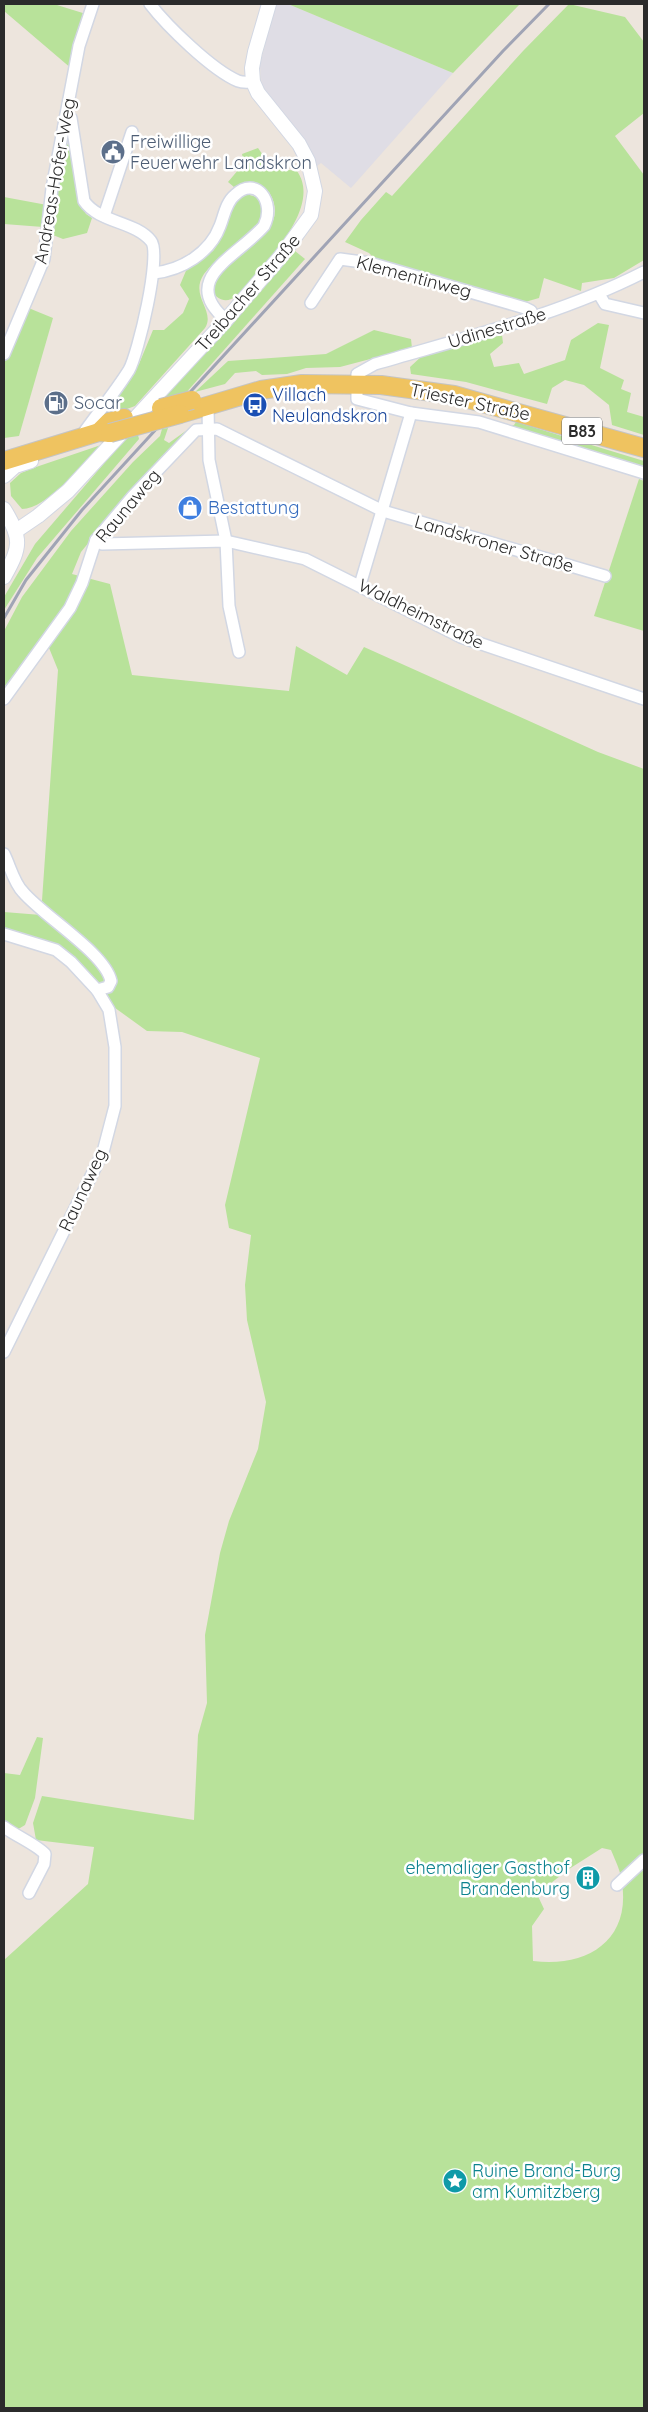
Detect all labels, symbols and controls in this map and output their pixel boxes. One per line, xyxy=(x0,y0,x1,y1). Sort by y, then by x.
street label: Andreas-Hofer-Weg xyxy=(29,96,80,266)
place label: Freiwillige Feuerwehr Landskron xyxy=(130,130,312,174)
public building icon: Freiwillige Feuerwehr Landskron xyxy=(100,139,126,165)
street label: Treibacher Straße xyxy=(190,229,305,356)
street label: Klementinweg xyxy=(354,250,474,303)
street label: Udinestraße xyxy=(445,302,549,353)
street label: Triester Straße xyxy=(408,378,532,425)
place label: Villach Neulandskron xyxy=(272,383,388,427)
fuel station icon: Socar xyxy=(43,390,69,416)
place label: Socar xyxy=(74,391,122,414)
bus stop icon: Villach Neulandskron xyxy=(242,392,268,418)
road number: B83 xyxy=(562,418,602,444)
street label: Raunaweg xyxy=(90,464,165,547)
shop icon: Bestattung xyxy=(177,495,203,521)
place label: Bestattung xyxy=(208,496,299,519)
street label: Landskroner Straße xyxy=(412,510,576,577)
street label: Waldheimstraße xyxy=(355,573,488,654)
street label: Raunaweg xyxy=(53,1145,112,1235)
place label: ehemaliger Gasthof Brandenburg xyxy=(405,1856,571,1900)
building icon: ehemaliger Gasthof Brandenburg xyxy=(575,1865,601,1891)
place label: Ruine Brand-Burg am Kumitzberg xyxy=(472,2159,621,2203)
place icon: Ruine Brand-Burg am Kumitzberg xyxy=(442,2168,468,2194)

